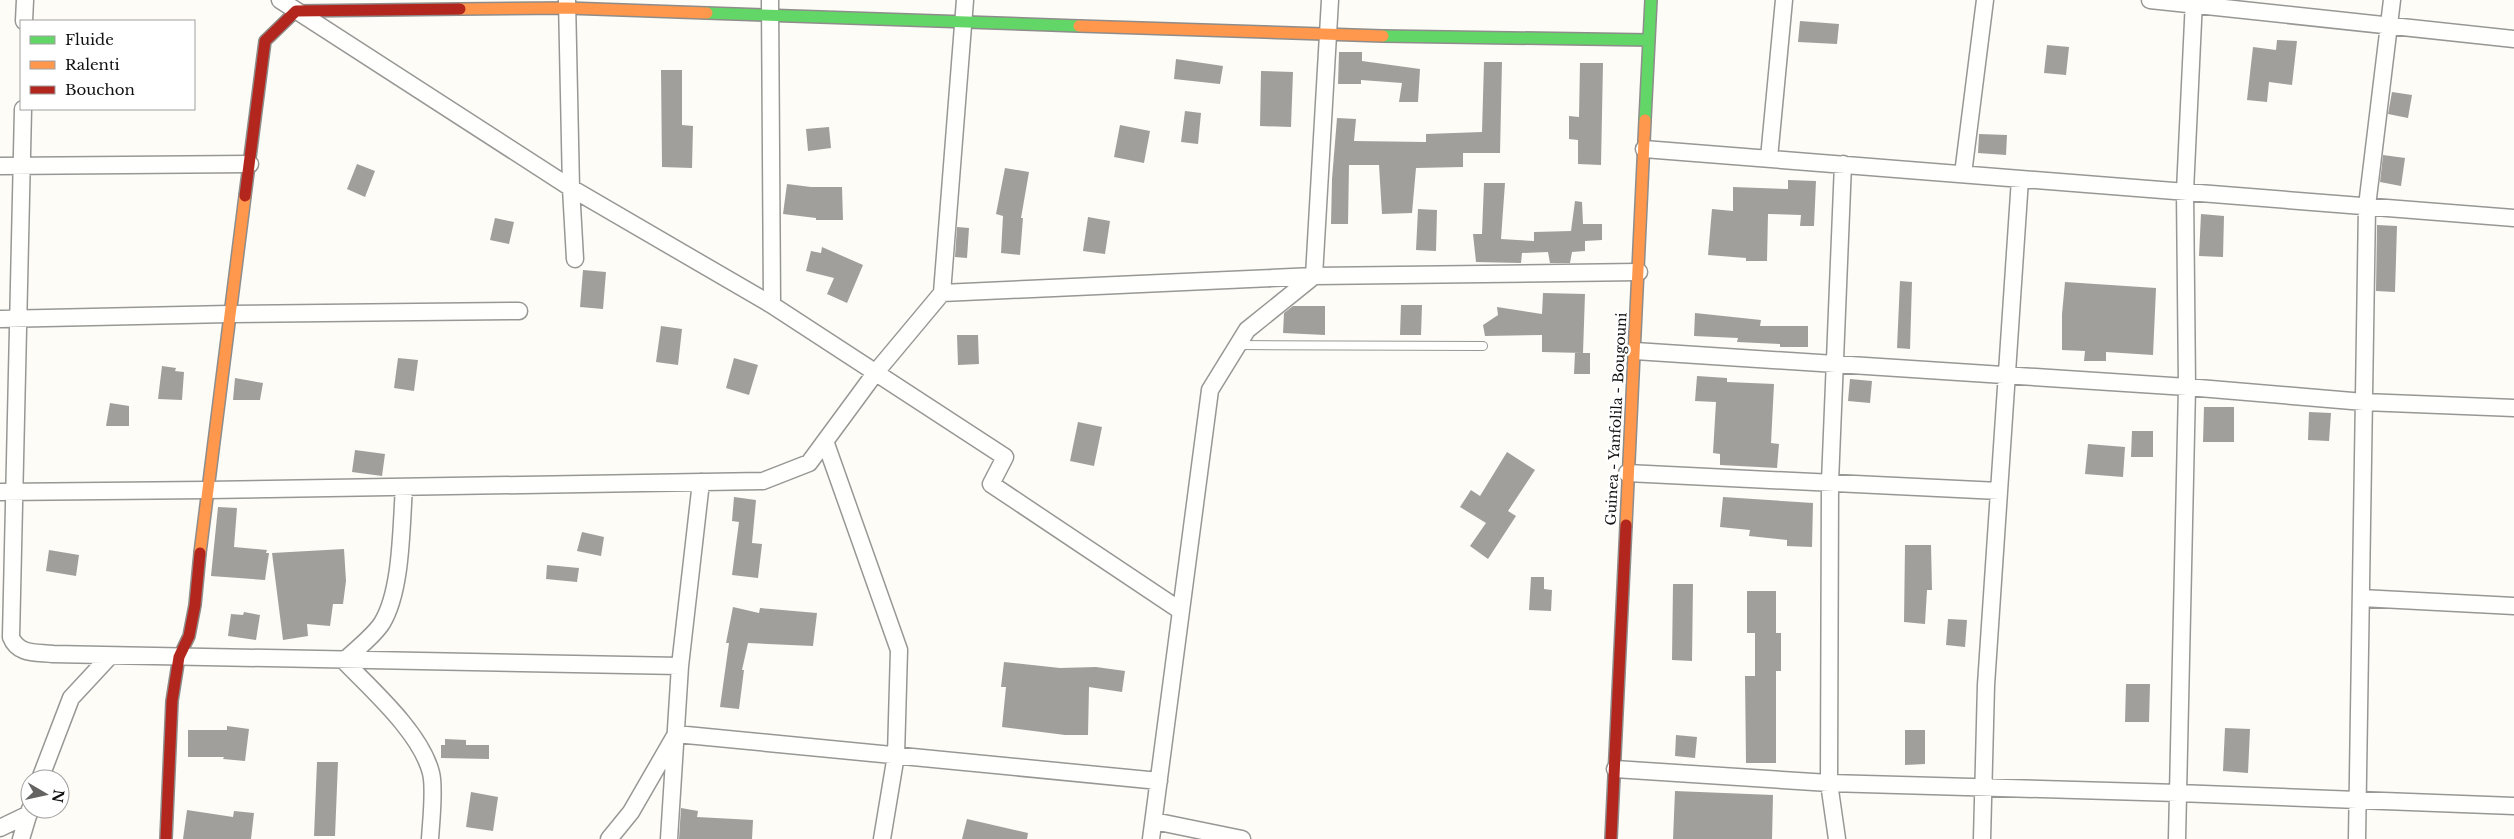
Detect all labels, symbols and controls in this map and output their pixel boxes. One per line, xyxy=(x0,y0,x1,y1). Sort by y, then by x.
legend xyxy=(20,20,195,110)
text: Fluide xyxy=(65,30,114,49)
text: Ralenti xyxy=(65,55,120,74)
text: Bouchon xyxy=(65,80,135,99)
street label: Guinea - Yanfolila - Bougouni xyxy=(1601,312,1631,526)
north arrow xyxy=(20,769,70,819)
text: N xyxy=(48,788,68,804)

